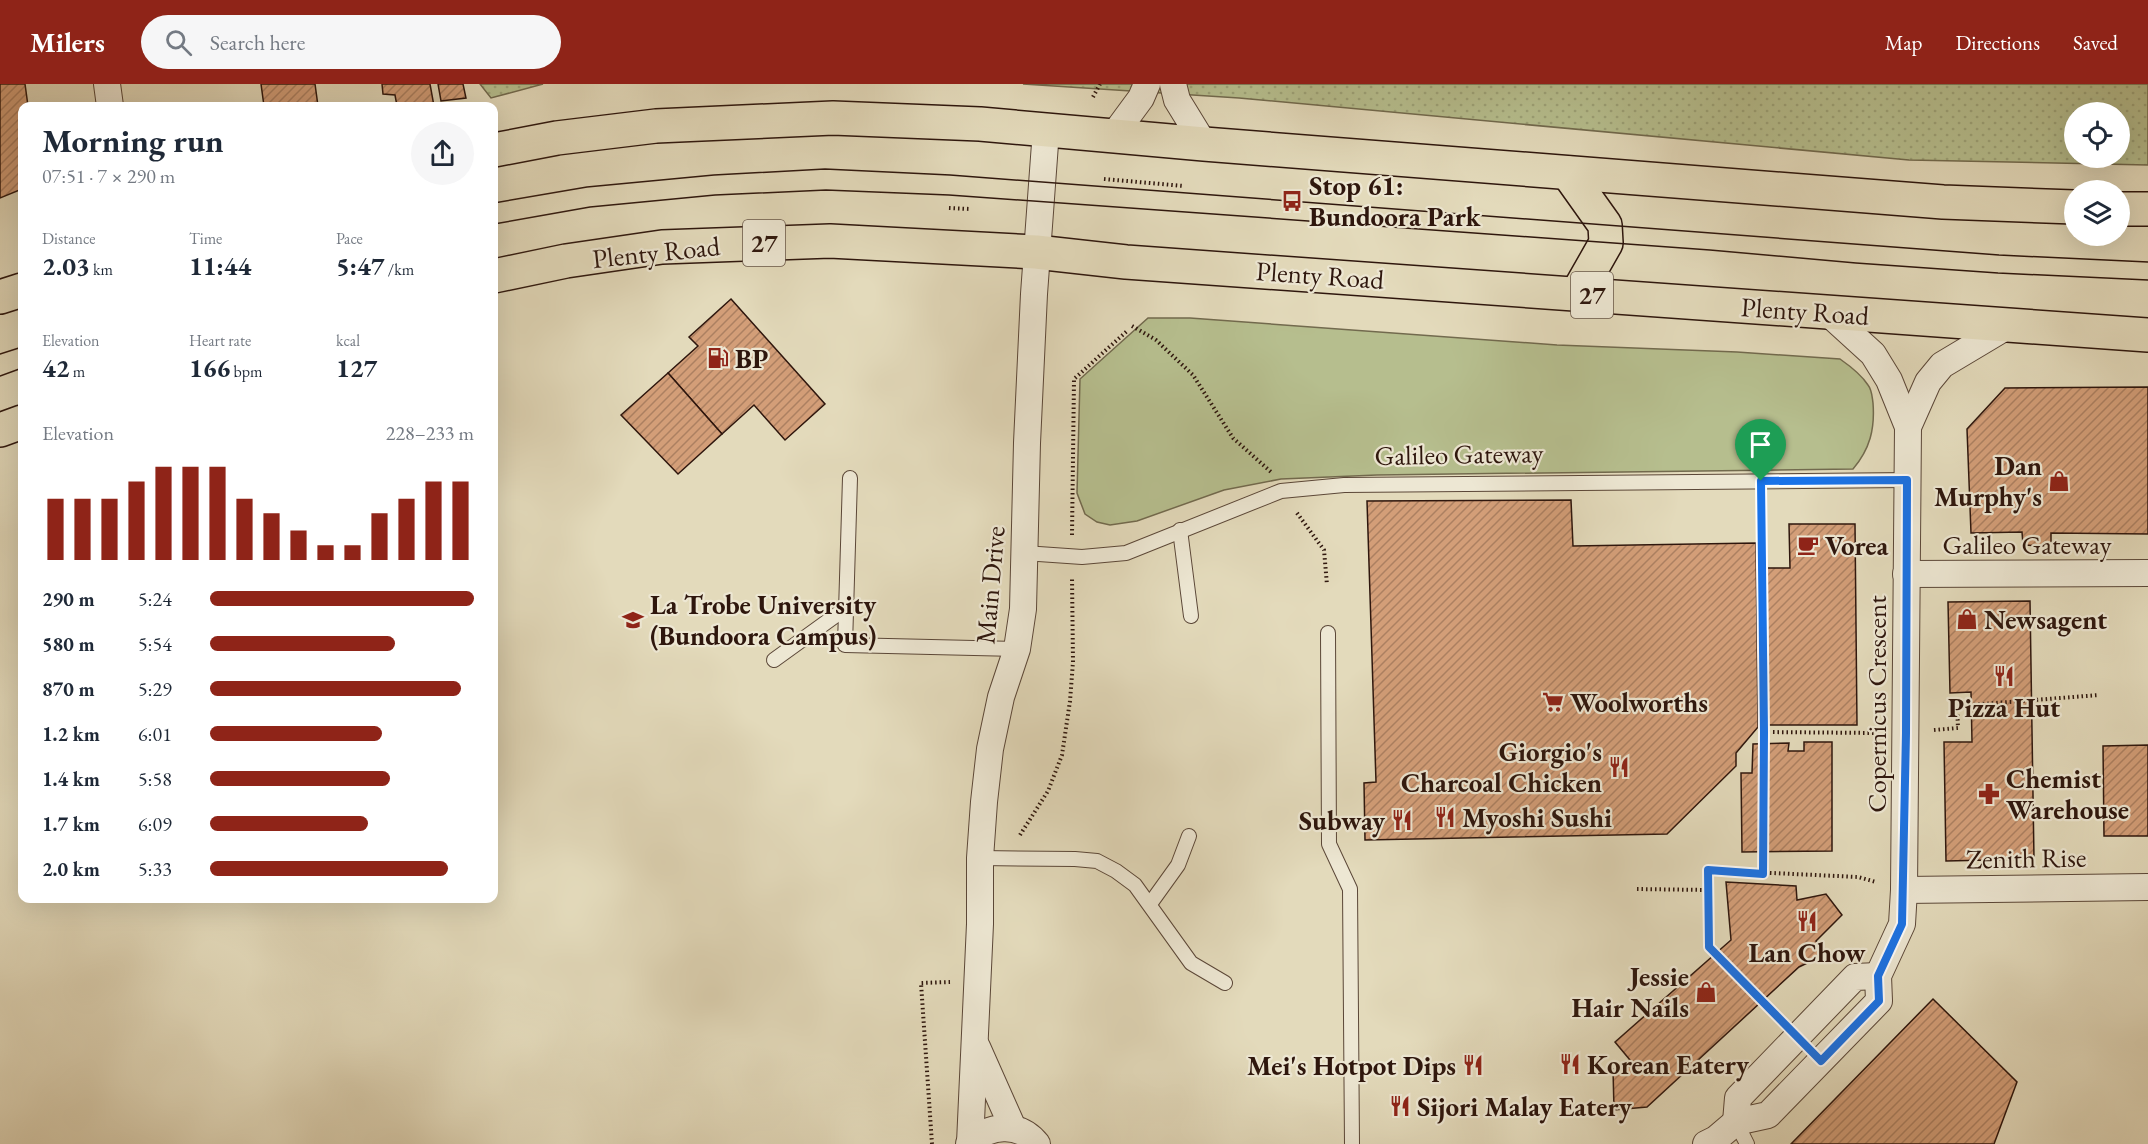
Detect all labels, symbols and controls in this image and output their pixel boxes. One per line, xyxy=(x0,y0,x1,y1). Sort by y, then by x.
search box xyxy=(141,15,561,69)
text: Milers xyxy=(30,24,105,60)
icon: search xyxy=(162,26,195,59)
text: Search here xyxy=(210,28,305,57)
text: Map xyxy=(1885,29,1922,56)
text: Directions xyxy=(1955,29,2040,56)
text: Saved xyxy=(2073,29,2118,56)
map controls xyxy=(2064,102,2130,246)
button: locate xyxy=(2064,102,2130,168)
text: Morning run xyxy=(42,119,224,162)
button: share xyxy=(411,122,474,185)
text: 07:51 · 7 × 290 m xyxy=(42,163,175,189)
place label: Stop 61: Bundoora Park xyxy=(1309,168,1482,234)
button: layers xyxy=(2064,180,2130,246)
bus stop icon: Stop 61: Bundoora Park xyxy=(1280,189,1304,213)
road number: 27 xyxy=(743,220,785,266)
text: Distance xyxy=(42,228,95,249)
text: Time xyxy=(189,228,222,249)
text: Pace xyxy=(336,228,363,249)
street label: Plenty Road xyxy=(590,228,722,276)
text: 2.03 xyxy=(42,249,90,283)
text: 11:44 xyxy=(189,249,251,283)
text: 5:47 xyxy=(336,249,385,283)
street label: Plenty Road xyxy=(1255,253,1386,297)
text: km xyxy=(90,259,113,280)
text: /km xyxy=(385,259,414,280)
road number: 27 xyxy=(1571,272,1613,318)
street label: Plenty Road xyxy=(1740,289,1871,333)
text: Elevation xyxy=(42,330,100,351)
text: Heart rate xyxy=(189,330,251,351)
text: kcal xyxy=(336,330,360,351)
place label: BP xyxy=(735,341,768,376)
fuel station icon: BP xyxy=(706,346,730,370)
text: 42 xyxy=(42,351,70,385)
text: 166 xyxy=(189,351,230,385)
text: 127 xyxy=(336,351,377,385)
text: m xyxy=(70,361,85,382)
text: bpm xyxy=(230,361,262,382)
pin xyxy=(1735,419,1786,481)
text: Elevation xyxy=(42,420,114,446)
text: 228–233 m xyxy=(386,420,474,446)
icon: arrive xyxy=(1744,428,1777,461)
street label: Galileo Gateway xyxy=(1374,435,1544,473)
place label: Dan Murphy's xyxy=(1934,448,2042,514)
shop icon: Dan Murphy's xyxy=(2047,469,2071,493)
street label: Main Drive xyxy=(967,524,1013,646)
street label: Galileo Gateway xyxy=(1943,527,2112,562)
place label: Vorea xyxy=(1825,528,1889,563)
cafe icon: Vorea xyxy=(1796,533,1820,557)
text: 290 m xyxy=(42,586,95,612)
text: 5:24 xyxy=(138,586,172,612)
place label: La Trobe University (Bundoora Campus) xyxy=(650,587,877,653)
street label: Copernicus Crescent xyxy=(1859,595,1894,813)
place label: Newsagent xyxy=(1984,602,2107,637)
shop icon: Newsagent xyxy=(1955,607,1979,631)
school or university icon: La Trobe University (Bundoora Campus) xyxy=(621,608,645,632)
text: 580 m xyxy=(42,631,95,657)
text: 5:54 xyxy=(138,631,172,657)
restaurant icon: Pizza Hut xyxy=(1992,664,2016,688)
text: 870 m xyxy=(42,676,95,702)
text: 5:29 xyxy=(138,676,172,702)
place label: Woolworths xyxy=(1570,685,1708,720)
supermarket icon: Woolworths xyxy=(1541,690,1565,714)
place label: Pizza Hut xyxy=(1948,690,2060,725)
text: 1.2 km xyxy=(42,721,100,747)
text: 6:01 xyxy=(138,721,172,747)
place label: Giorgio's Charcoal Chicken xyxy=(1401,734,1602,800)
restaurant icon: Giorgio's Charcoal Chicken xyxy=(1607,755,1631,779)
place label: Chemist Warehouse xyxy=(2006,761,2129,827)
text: 1.4 km xyxy=(42,766,100,792)
text: 5:58 xyxy=(138,766,172,792)
pharmacy icon: Chemist Warehouse xyxy=(1977,782,2001,806)
place label: Myoshi Sushi xyxy=(1462,800,1612,835)
place label: Subway xyxy=(1299,803,1386,838)
restaurant icon: Myoshi Sushi xyxy=(1433,805,1457,829)
restaurant icon: Subway xyxy=(1390,808,1414,832)
text: 1.7 km xyxy=(42,811,100,837)
text: 6:09 xyxy=(138,811,172,837)
street label: Zenith Rise xyxy=(1965,839,2087,877)
text: 2.0 km xyxy=(42,856,100,882)
text: 5:33 xyxy=(138,856,172,882)
restaurant icon: Lan Chow xyxy=(1795,909,1819,933)
place label: Lan Chow xyxy=(1748,935,1866,970)
place label: Jessie Hair Nails xyxy=(1571,959,1689,1025)
shop icon: Jessie Hair Nails xyxy=(1694,980,1718,1004)
place label: Korean Eatery xyxy=(1587,1047,1750,1082)
place label: Mei's Hotpot Dips xyxy=(1247,1048,1456,1083)
restaurant icon: Korean Eatery xyxy=(1558,1052,1582,1076)
restaurant icon: Mei's Hotpot Dips xyxy=(1461,1053,1485,1077)
place label: Sijori Malay Eatery xyxy=(1417,1089,1633,1124)
restaurant icon: Sijori Malay Eatery xyxy=(1388,1094,1412,1118)

